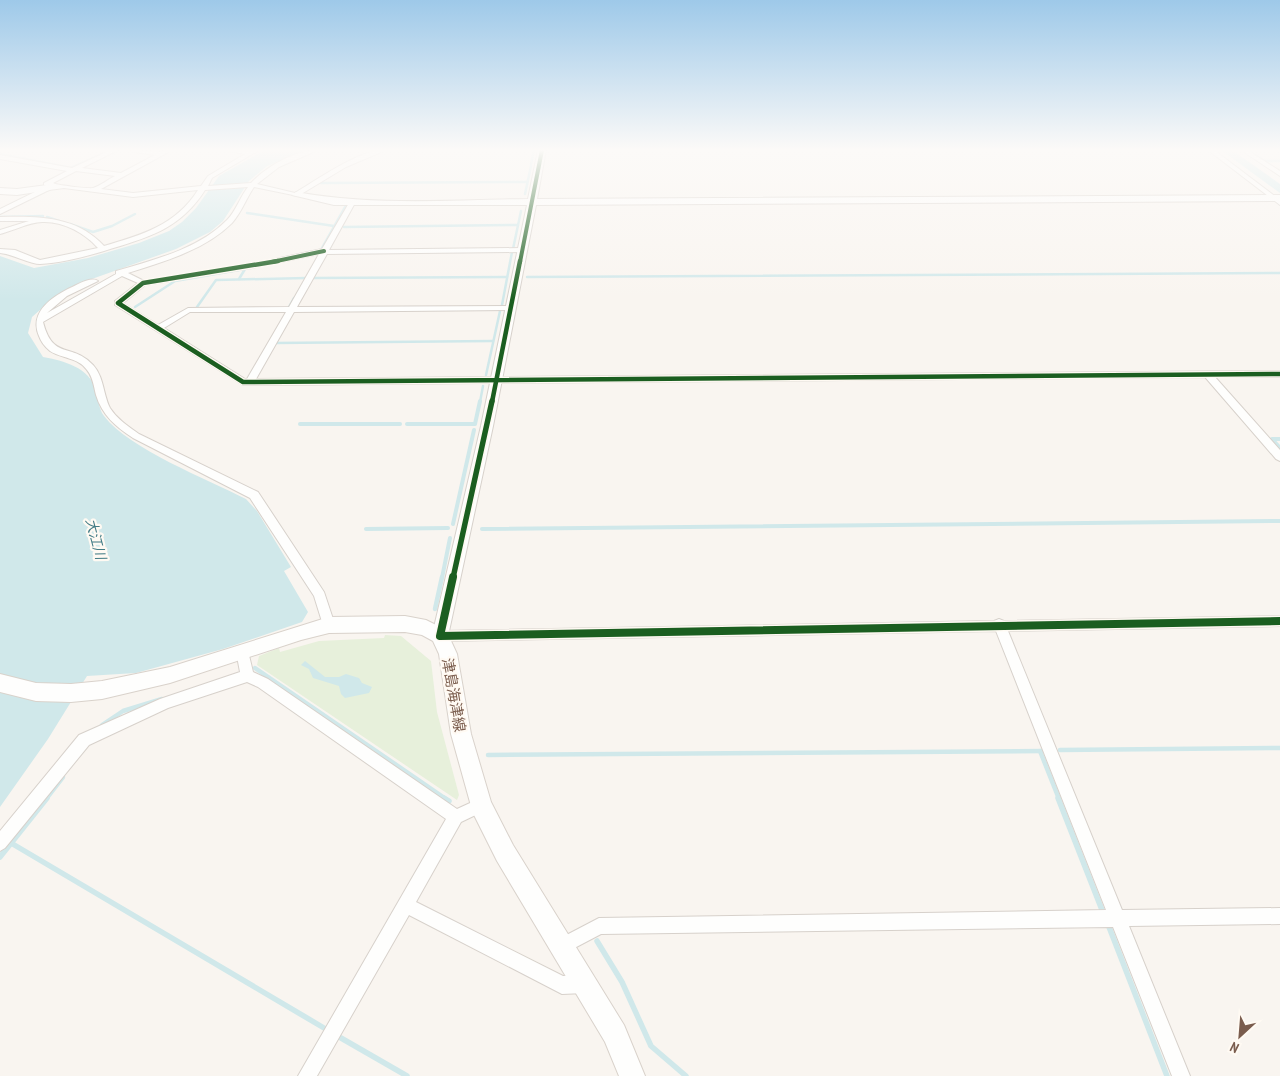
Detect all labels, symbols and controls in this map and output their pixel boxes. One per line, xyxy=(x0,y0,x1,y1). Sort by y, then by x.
water label: 大江川 xyxy=(82,516,111,564)
street label: 津島海津線 xyxy=(438,656,470,734)
north arrow xyxy=(1215,1011,1265,1061)
text: N xyxy=(1227,1038,1242,1057)

